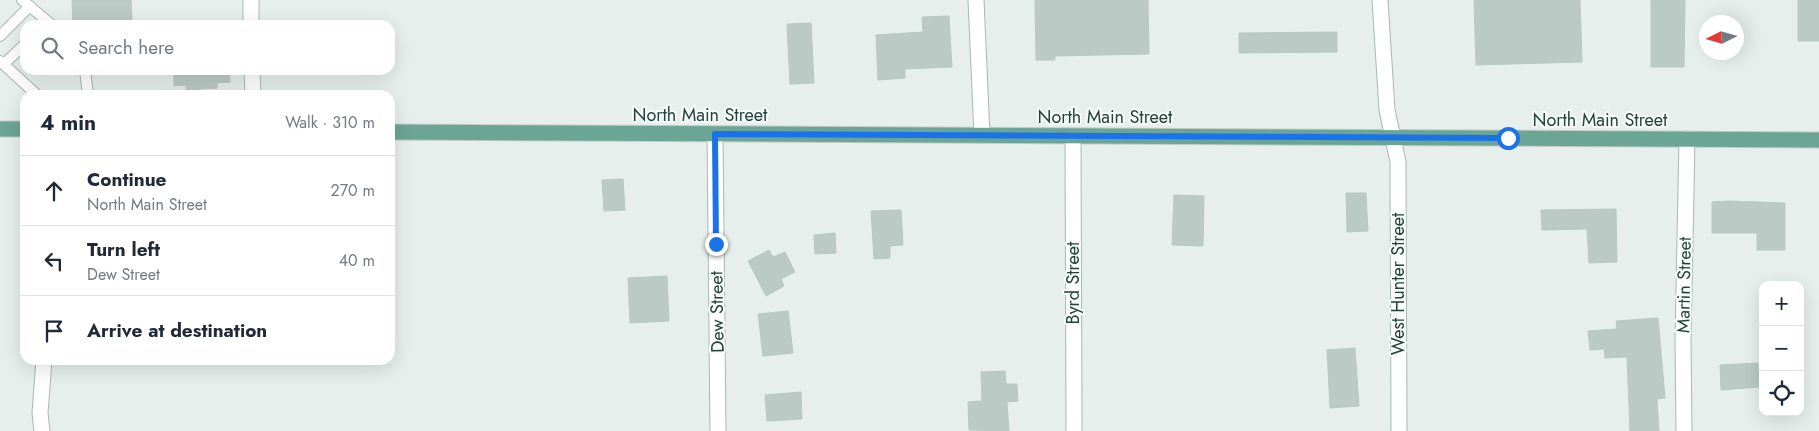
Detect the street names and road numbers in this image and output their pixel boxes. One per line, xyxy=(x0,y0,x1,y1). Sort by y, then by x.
street label: North Main Street xyxy=(633,102,768,128)
street label: North Main Street xyxy=(1038,104,1173,130)
street label: North Main Street xyxy=(1533,107,1668,133)
street label: West Hunter Street xyxy=(1385,212,1411,355)
street label: Martin Street xyxy=(1670,236,1698,333)
street label: Byrd Street xyxy=(1060,241,1086,324)
street label: Dew Street xyxy=(703,270,731,353)

